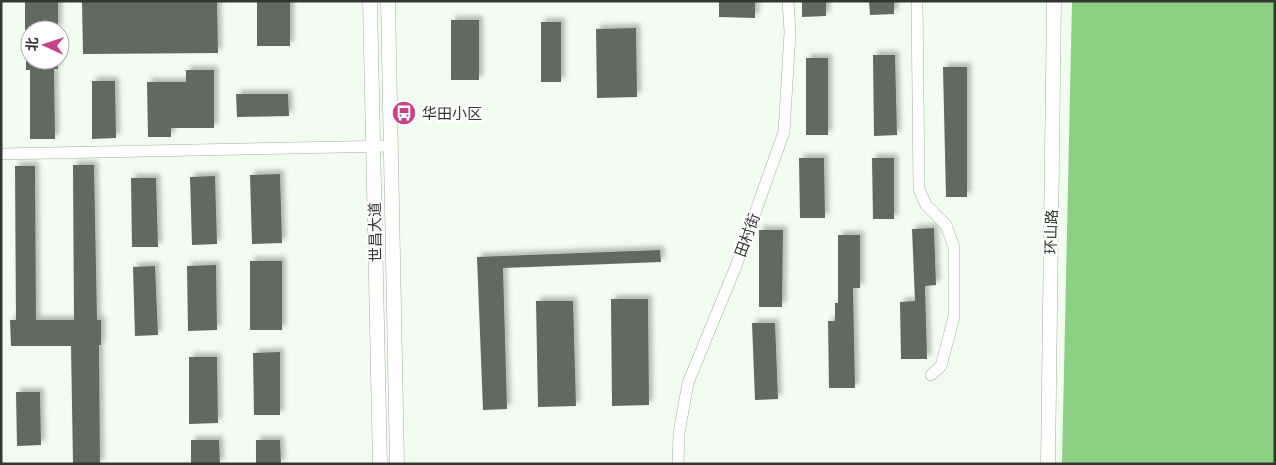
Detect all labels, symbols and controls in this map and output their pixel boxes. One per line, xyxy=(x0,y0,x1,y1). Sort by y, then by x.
north arrow xyxy=(20,20,70,70)
text: 北 xyxy=(24,37,40,52)
bus stop icon: 华田小区 xyxy=(391,100,417,126)
place label: 华田小区 xyxy=(422,105,482,122)
street label: 世昌大道 xyxy=(366,202,384,262)
street label: 环山路 xyxy=(1042,209,1060,255)
street label: 田村街 xyxy=(731,211,763,259)

